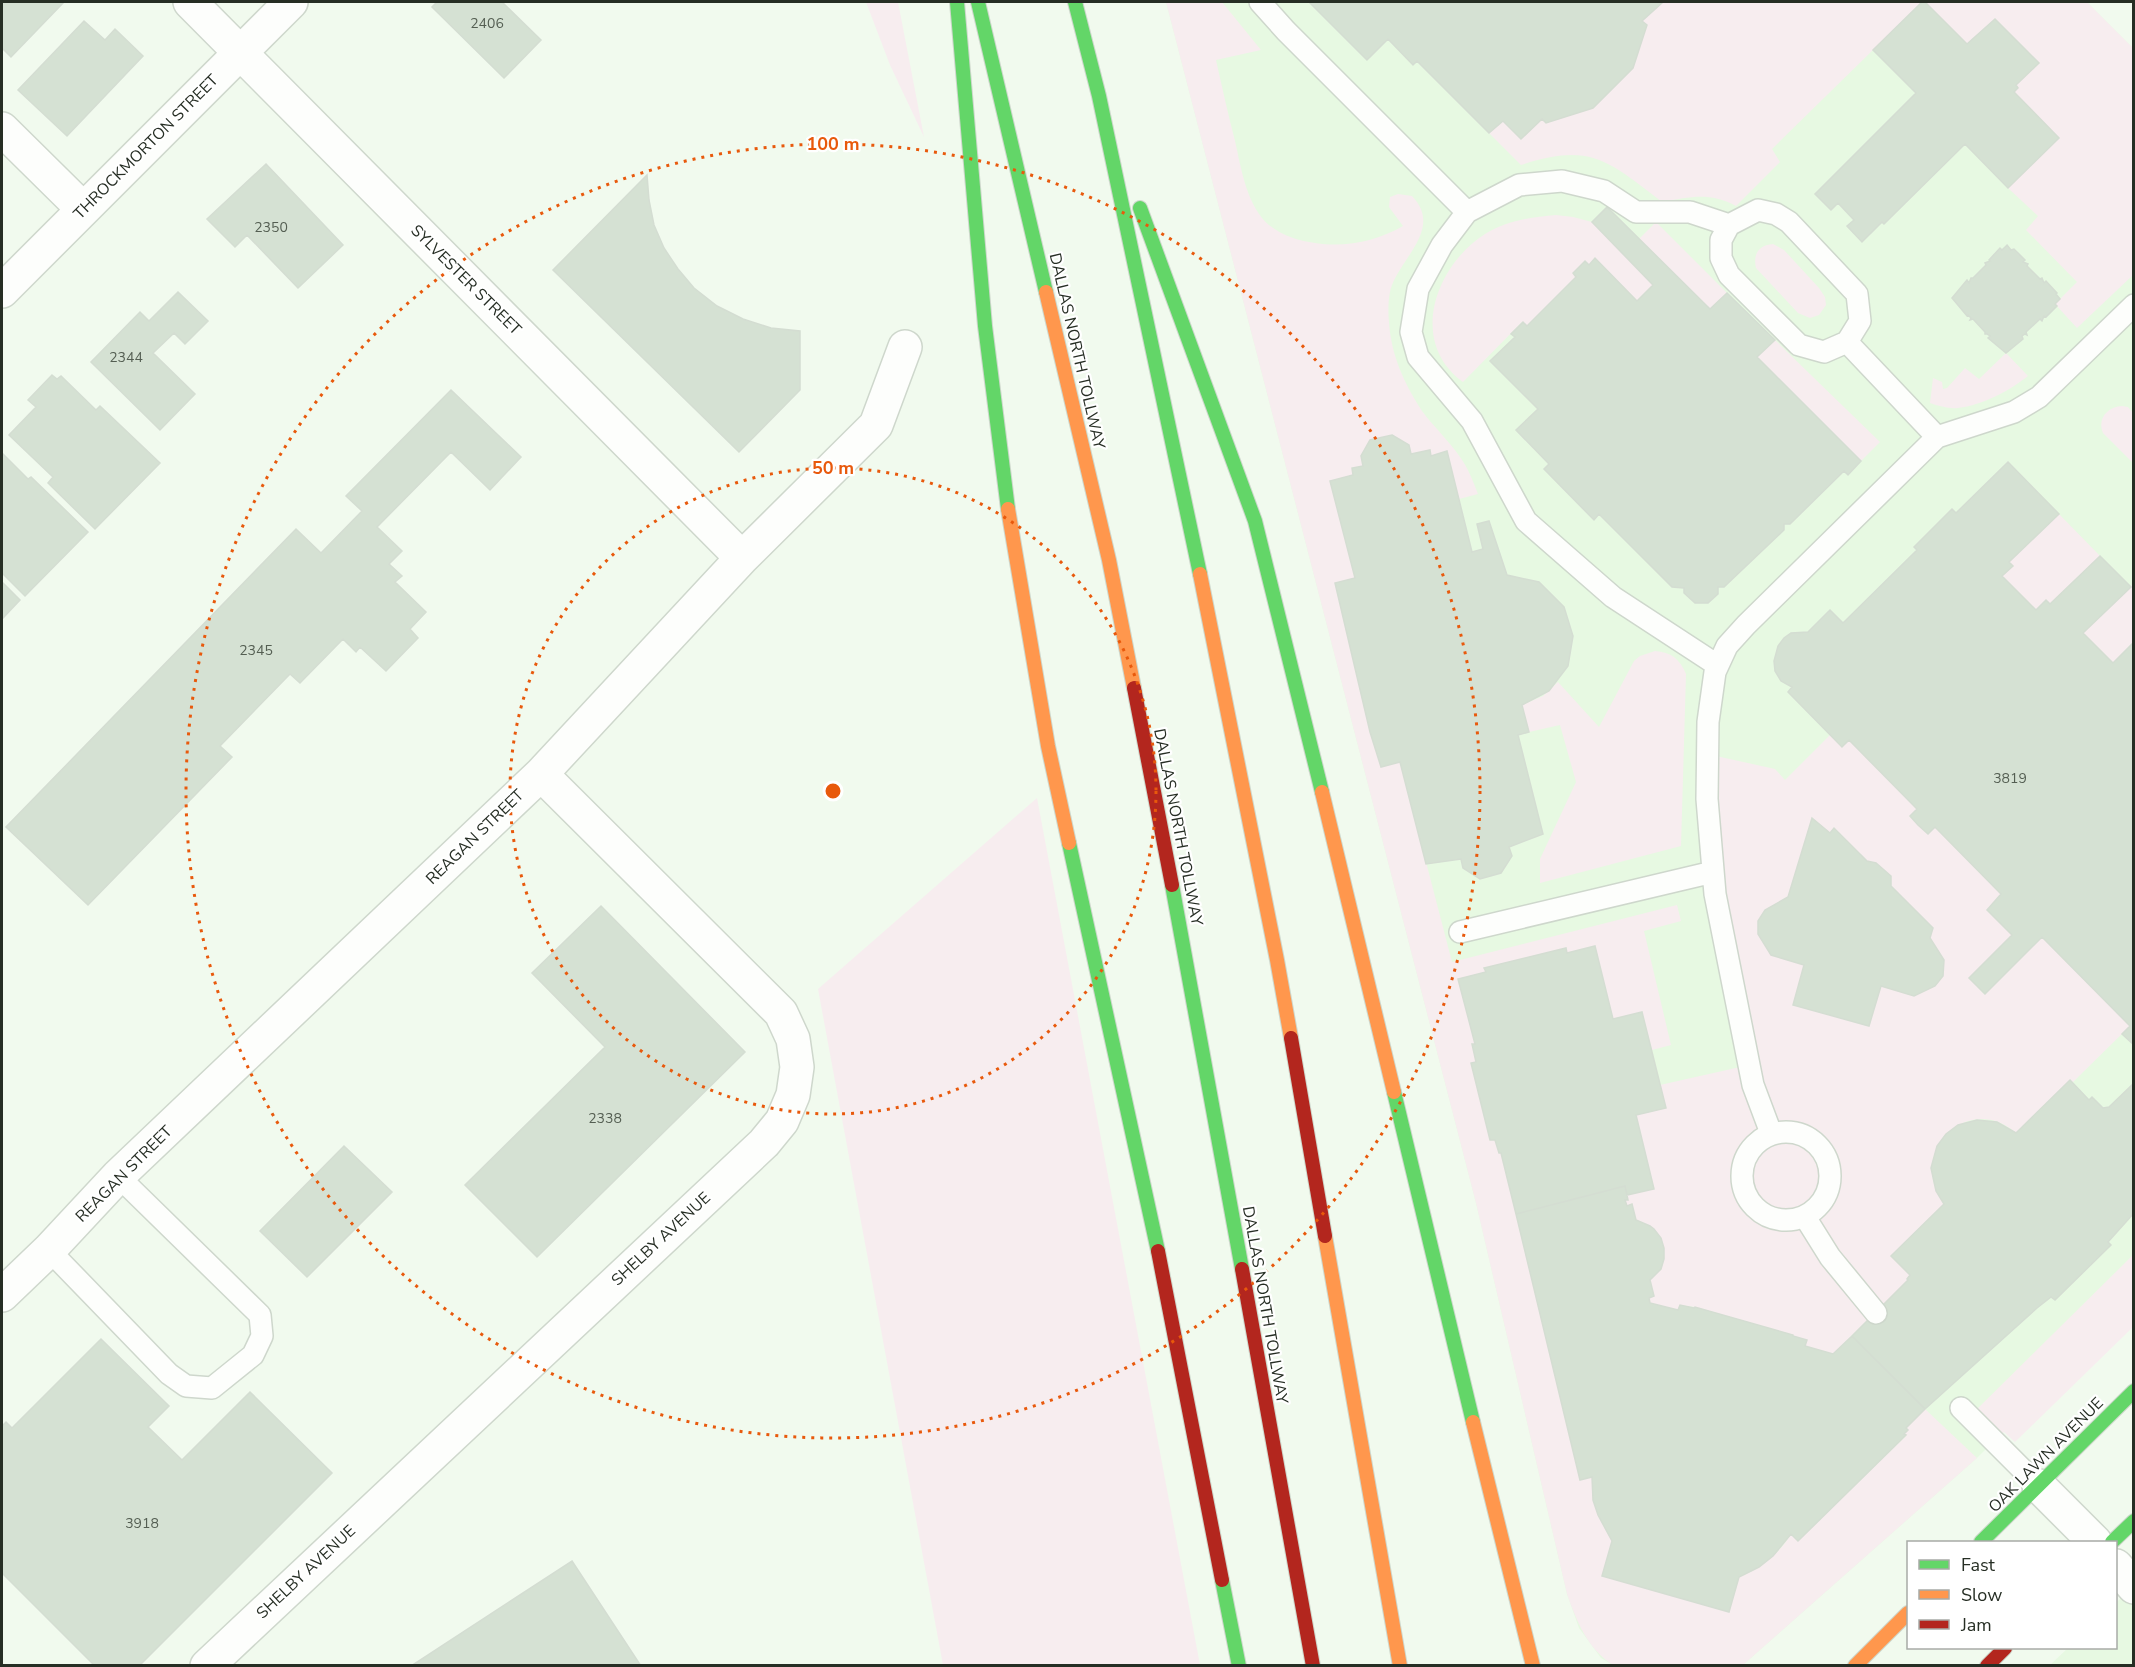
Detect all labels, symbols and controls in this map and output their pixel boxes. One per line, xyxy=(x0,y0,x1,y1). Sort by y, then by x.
house number: 2406 xyxy=(470,14,504,33)
street label: THROCKMORTON STREET xyxy=(69,69,224,224)
text: 100 m xyxy=(806,132,860,156)
house number: 2350 xyxy=(254,218,288,237)
street label: SYLVESTER STREET xyxy=(406,220,526,340)
street label: DALLAS NORTH TOLLWAY xyxy=(1044,251,1110,451)
house number: 2344 xyxy=(109,348,143,367)
text: 50 m xyxy=(812,456,854,480)
house number: 2345 xyxy=(239,641,273,660)
street label: DALLAS NORTH TOLLWAY xyxy=(1148,727,1208,928)
house number: 3819 xyxy=(1993,769,2027,788)
centre of rings xyxy=(823,781,843,801)
street label: REAGAN STREET xyxy=(421,784,529,890)
house number: 2338 xyxy=(588,1109,622,1128)
street label: REAGAN STREET xyxy=(71,1121,177,1227)
street label: SHELBY AVENUE xyxy=(607,1187,715,1291)
street label: DALLAS NORTH TOLLWAY xyxy=(1237,1204,1293,1406)
street label: OAK LAWN AVENUE xyxy=(1984,1393,2108,1517)
house number: 3918 xyxy=(125,1514,159,1533)
street label: SHELBY AVENUE xyxy=(252,1520,360,1624)
legend xyxy=(1907,1541,2117,1649)
text: Fast xyxy=(1961,1553,1996,1577)
text: Slow xyxy=(1961,1583,2002,1607)
text: Jam xyxy=(1960,1613,1992,1637)

